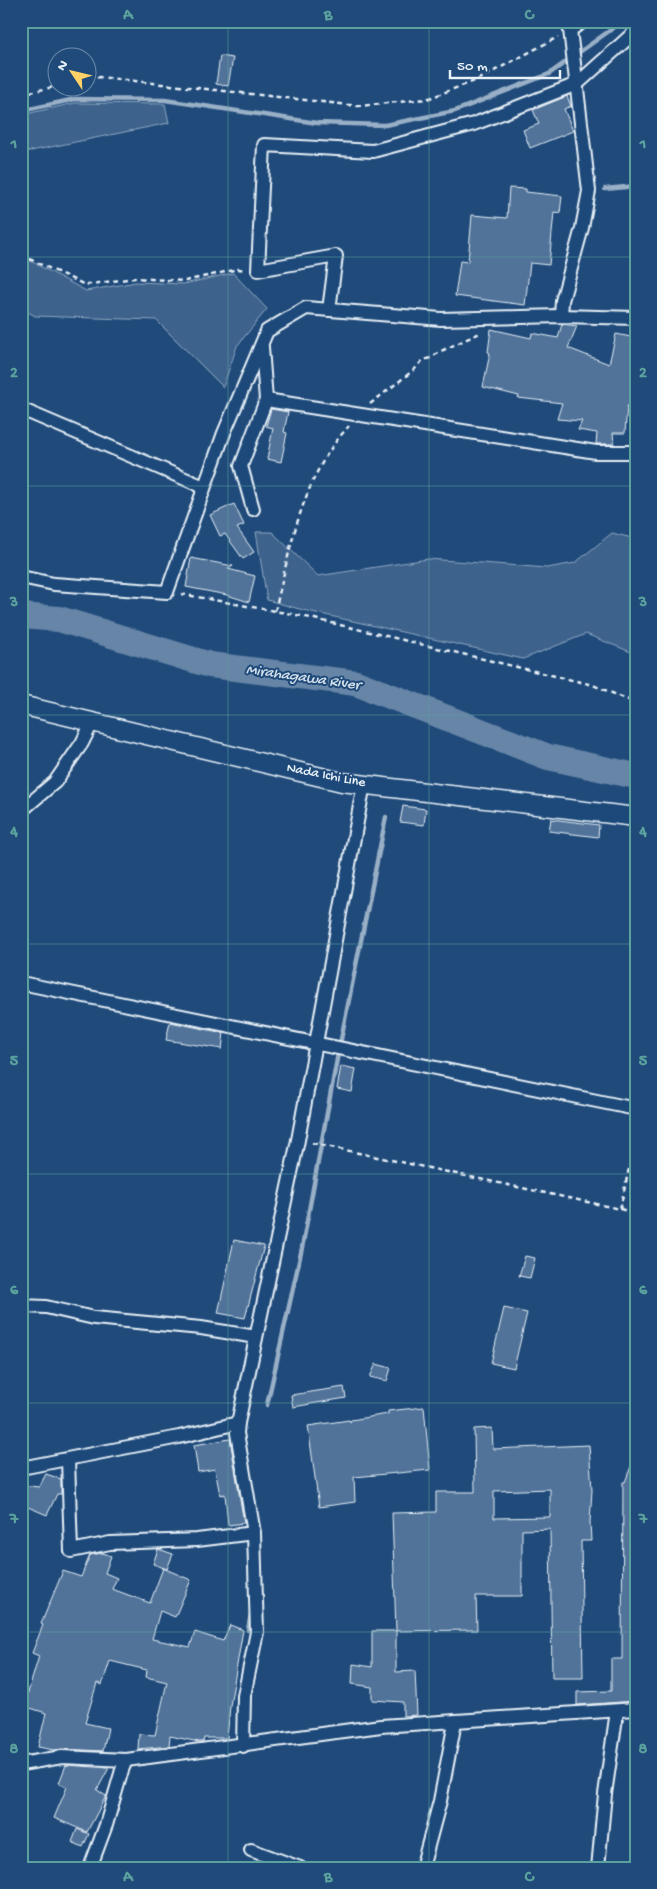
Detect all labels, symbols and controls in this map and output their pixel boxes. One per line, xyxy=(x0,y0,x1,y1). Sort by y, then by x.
text: A xyxy=(122,7,134,26)
text: B xyxy=(323,7,333,26)
text: C xyxy=(524,7,535,26)
north arrow xyxy=(48,48,98,98)
scale bar xyxy=(450,48,560,80)
text: N xyxy=(54,57,73,75)
text: 50 m xyxy=(457,58,488,76)
text: 1 xyxy=(10,136,17,155)
text: 1 xyxy=(639,136,646,155)
text: 2 xyxy=(10,365,18,384)
text: 2 xyxy=(639,365,647,384)
text: 3 xyxy=(9,594,18,613)
text: 3 xyxy=(638,594,647,613)
water label: Mirahagawa River xyxy=(245,661,364,695)
street label: Nada Ichi Line xyxy=(285,760,368,792)
text: 4 xyxy=(9,824,18,843)
text: 4 xyxy=(638,824,647,843)
text: 5 xyxy=(10,1053,19,1072)
text: 5 xyxy=(639,1053,648,1072)
text: 6 xyxy=(10,1282,19,1301)
text: 6 xyxy=(639,1282,648,1301)
text: 7 xyxy=(9,1511,19,1530)
text: 7 xyxy=(638,1511,648,1530)
text: 8 xyxy=(10,1741,19,1760)
text: 8 xyxy=(639,1741,648,1760)
text: A xyxy=(122,1869,134,1888)
text: B xyxy=(323,1869,333,1888)
text: C xyxy=(524,1869,535,1888)

